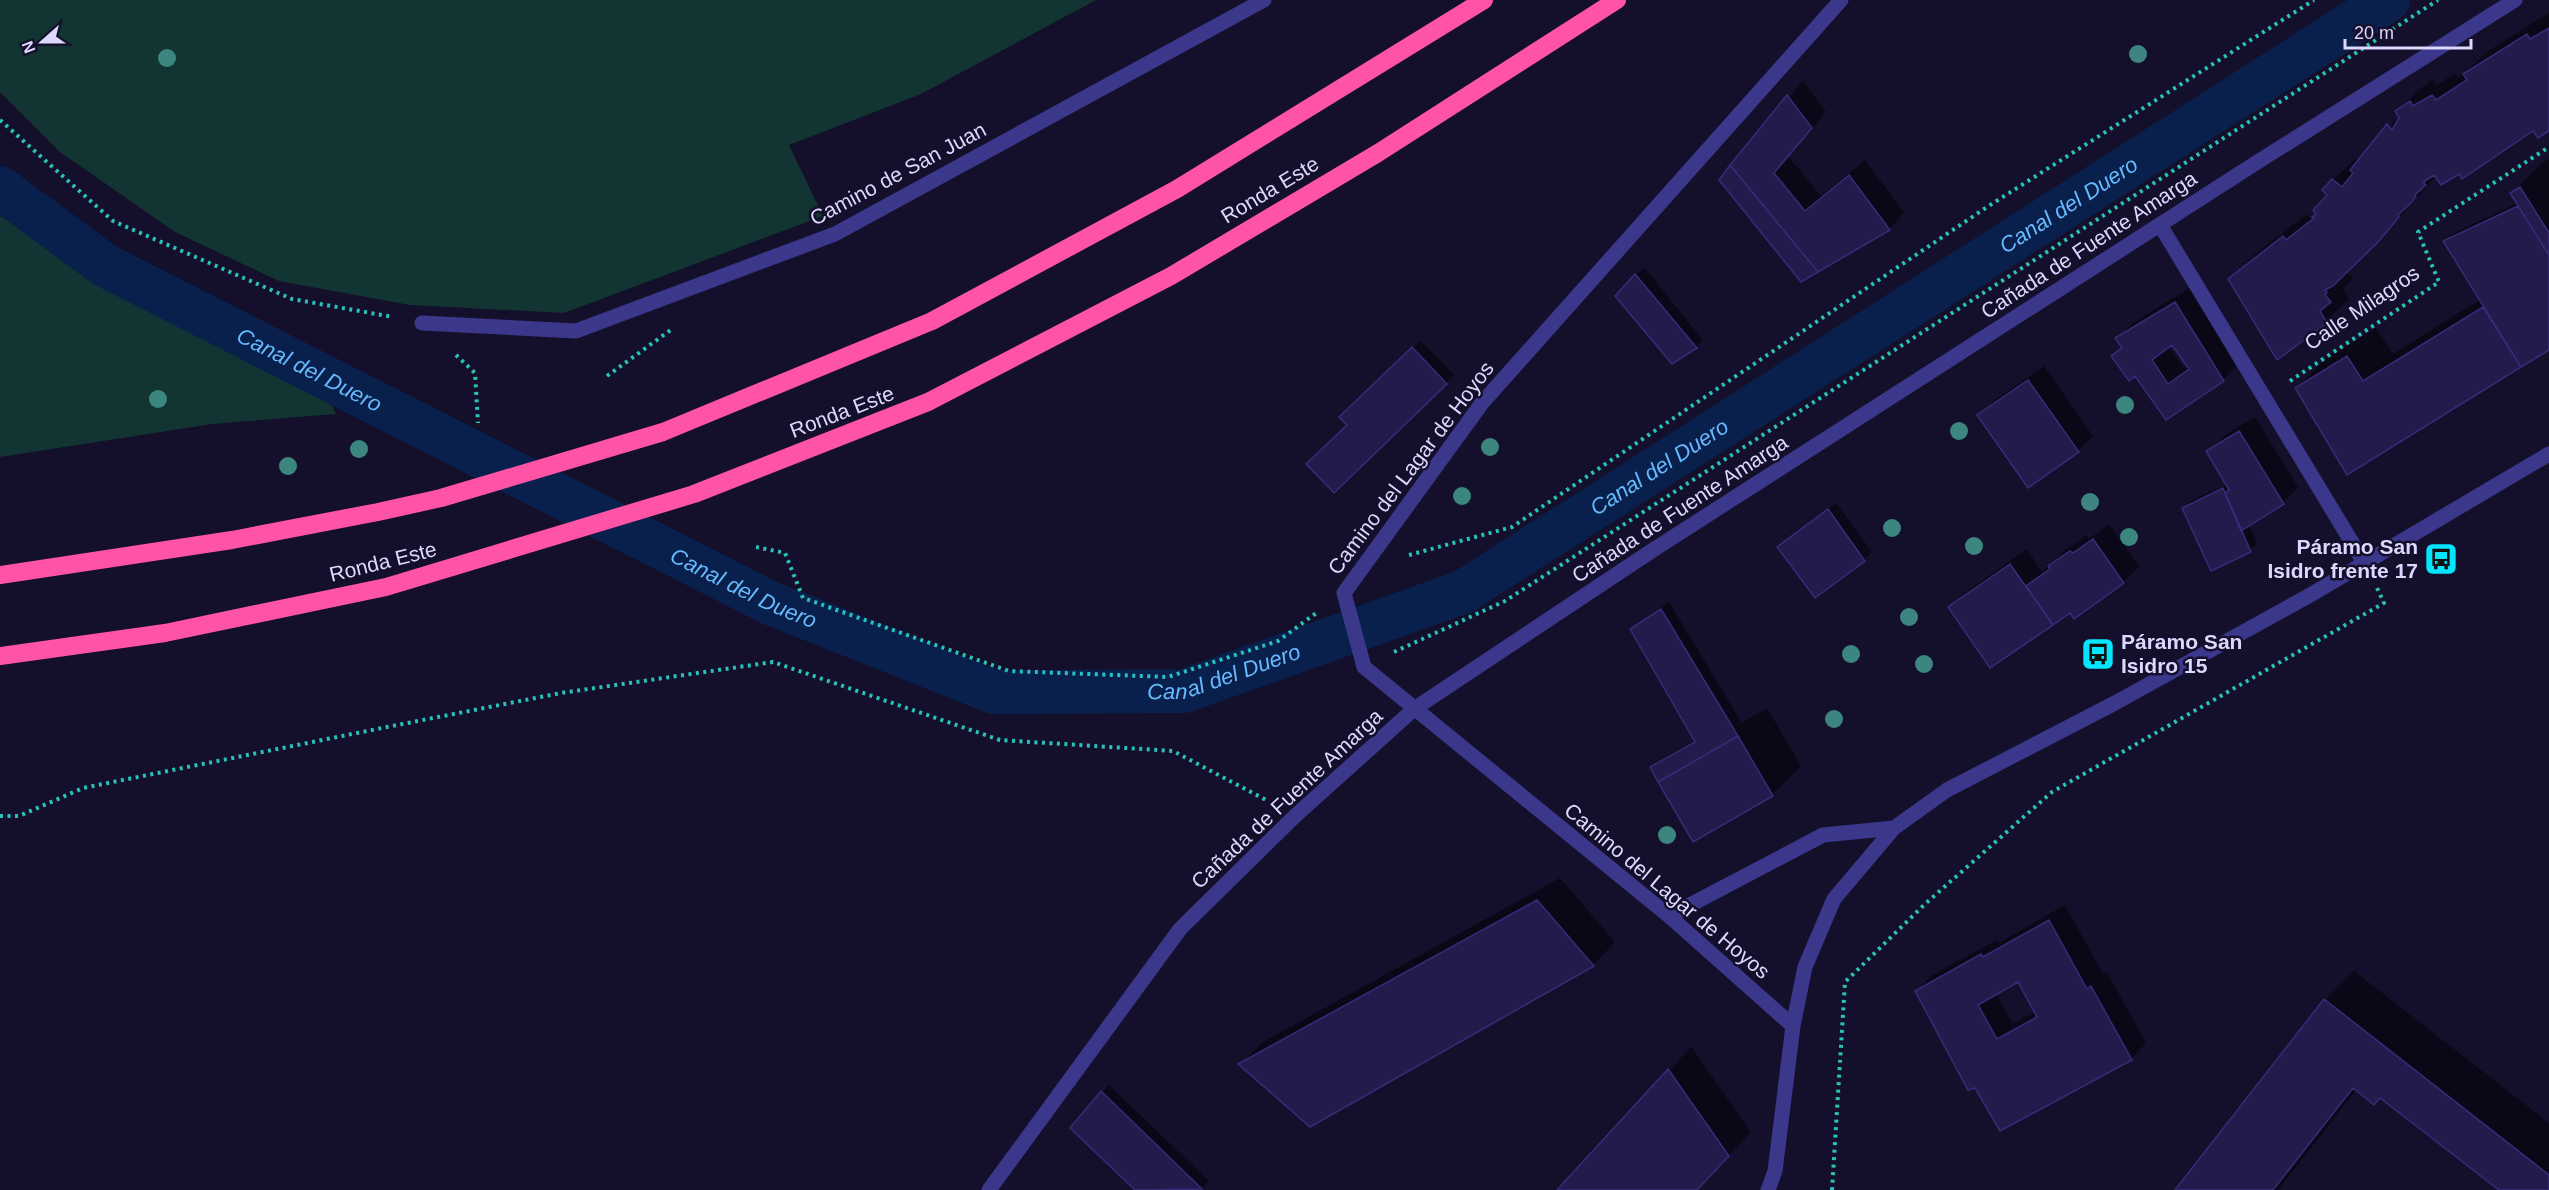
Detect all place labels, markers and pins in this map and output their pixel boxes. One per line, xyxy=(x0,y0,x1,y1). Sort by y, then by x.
place label: Páramo San Isidro frente 17 xyxy=(2267,535,2418,582)
bus stop icon: Páramo San Isidro frente 17 xyxy=(2423,541,2459,577)
place label: Páramo San Isidro 15 xyxy=(2121,630,2242,677)
bus stop icon: Páramo San Isidro 15 xyxy=(2080,636,2116,672)

